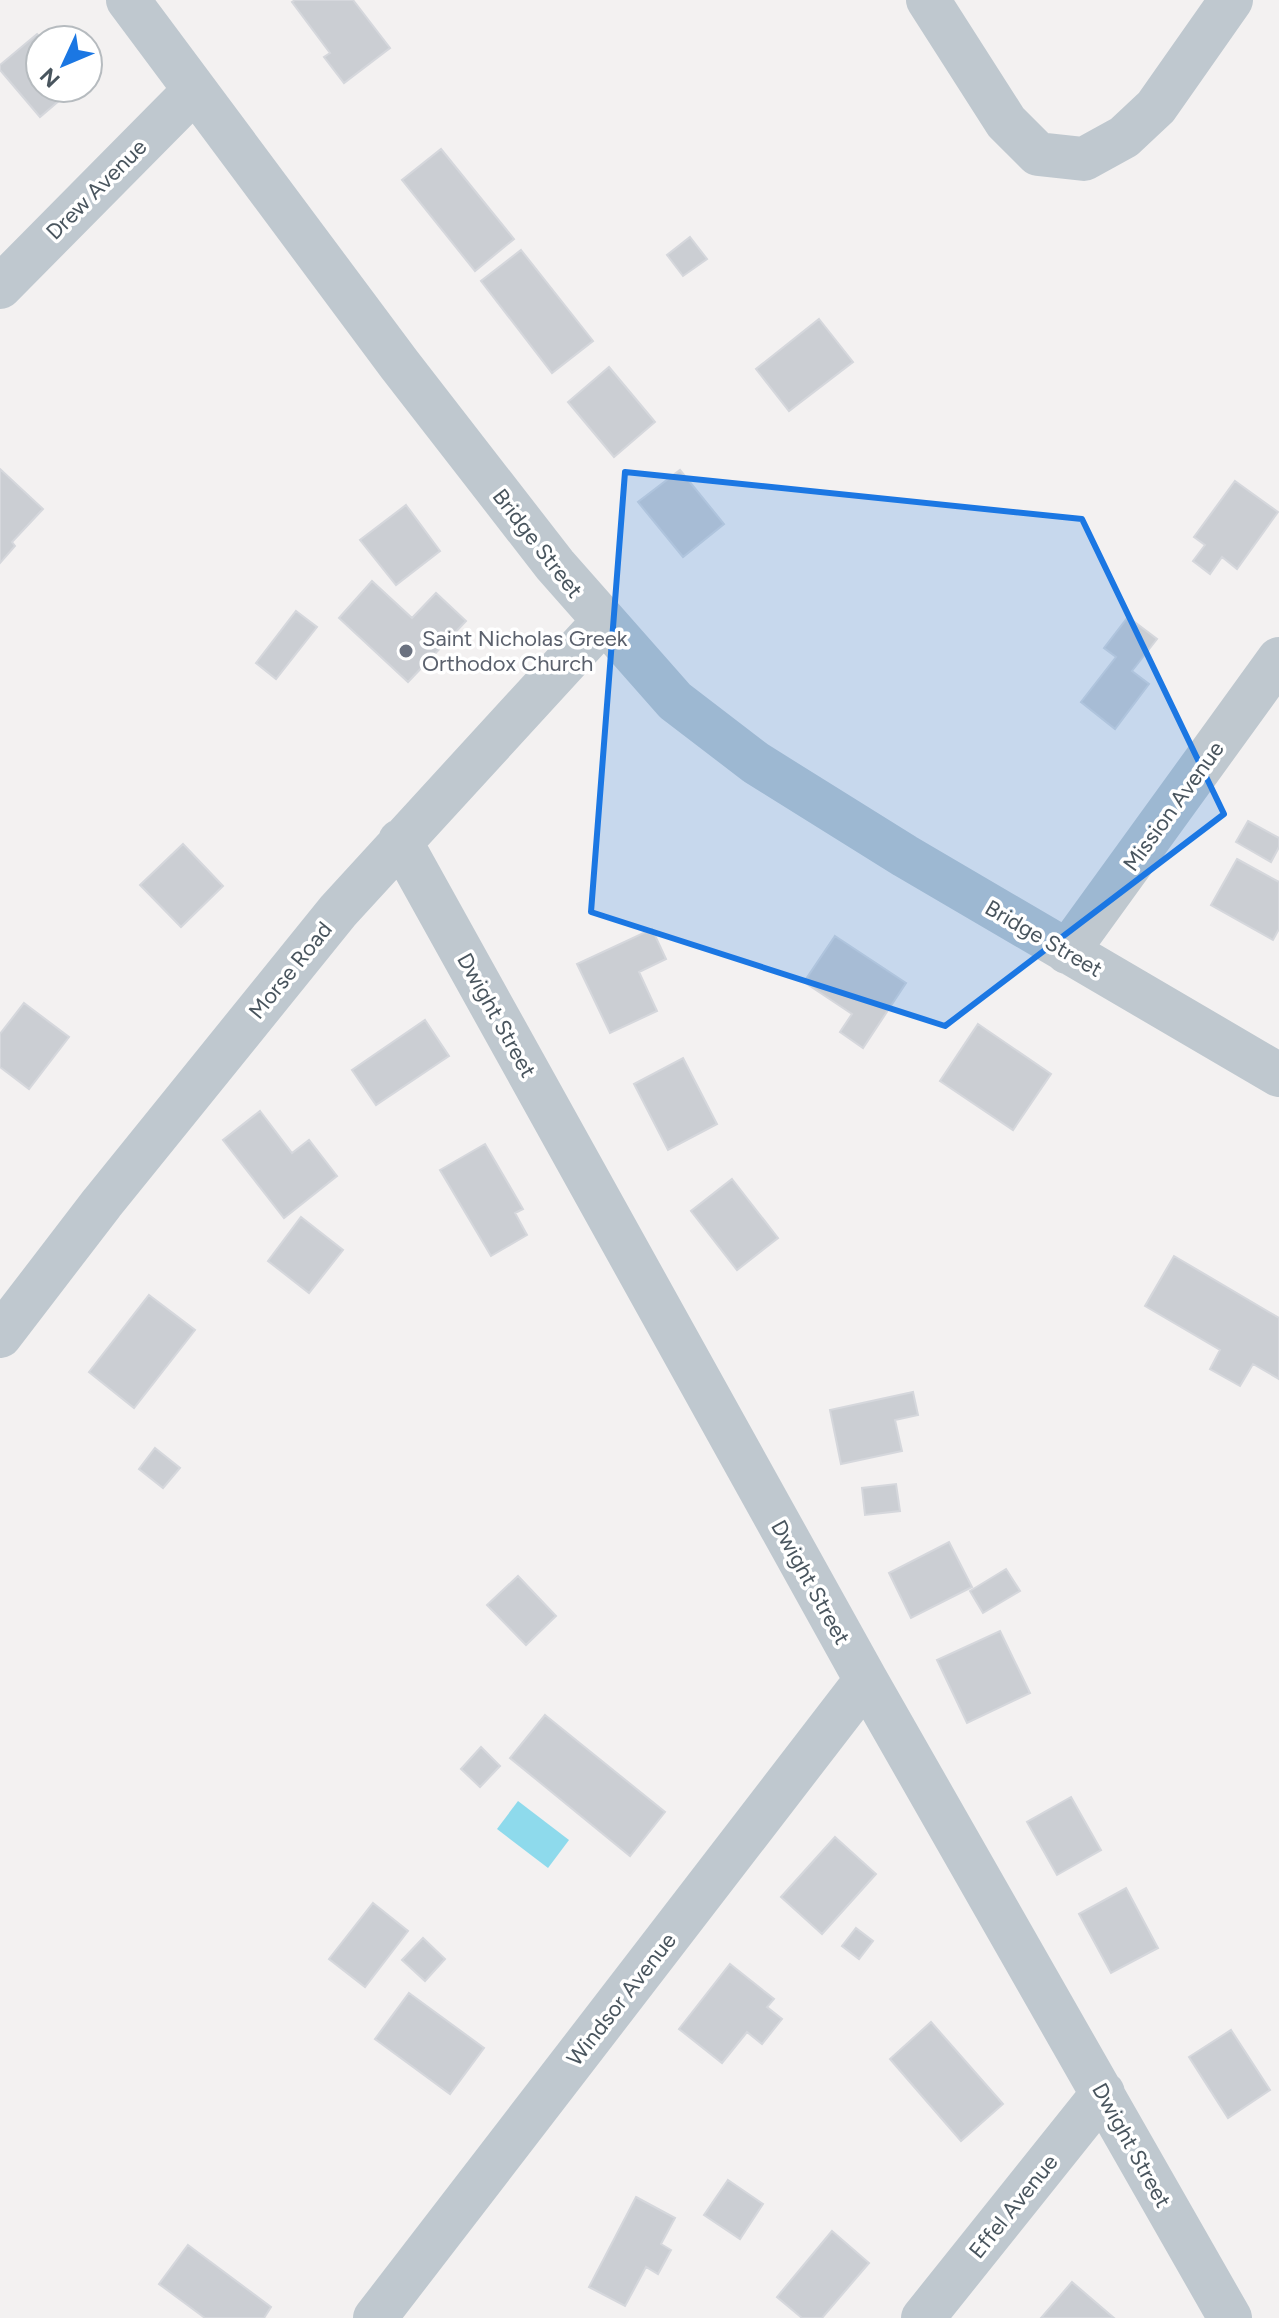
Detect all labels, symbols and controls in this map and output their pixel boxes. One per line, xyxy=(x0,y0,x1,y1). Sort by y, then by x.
north arrow xyxy=(24,24,104,104)
text: N xyxy=(34,62,66,93)
street label: Drew Avenue xyxy=(40,133,152,245)
street label: Bridge Street xyxy=(487,483,589,603)
place label: Saint Nicholas Greek Orthodox Church xyxy=(422,625,628,677)
marker: Saint Nicholas Greek Orthodox Church xyxy=(397,642,415,660)
street label: Mission Avenue xyxy=(1117,736,1230,877)
street label: Bridge Street xyxy=(980,894,1107,983)
street label: Morse Road xyxy=(243,916,338,1024)
street label: Dwight Street xyxy=(451,948,542,1082)
street label: Dwight Street xyxy=(765,1515,856,1649)
street label: Windsor Avenue xyxy=(561,1927,682,2071)
street label: Dwight Street xyxy=(1086,2078,1177,2212)
street label: Effel Avenue xyxy=(963,2149,1063,2264)

